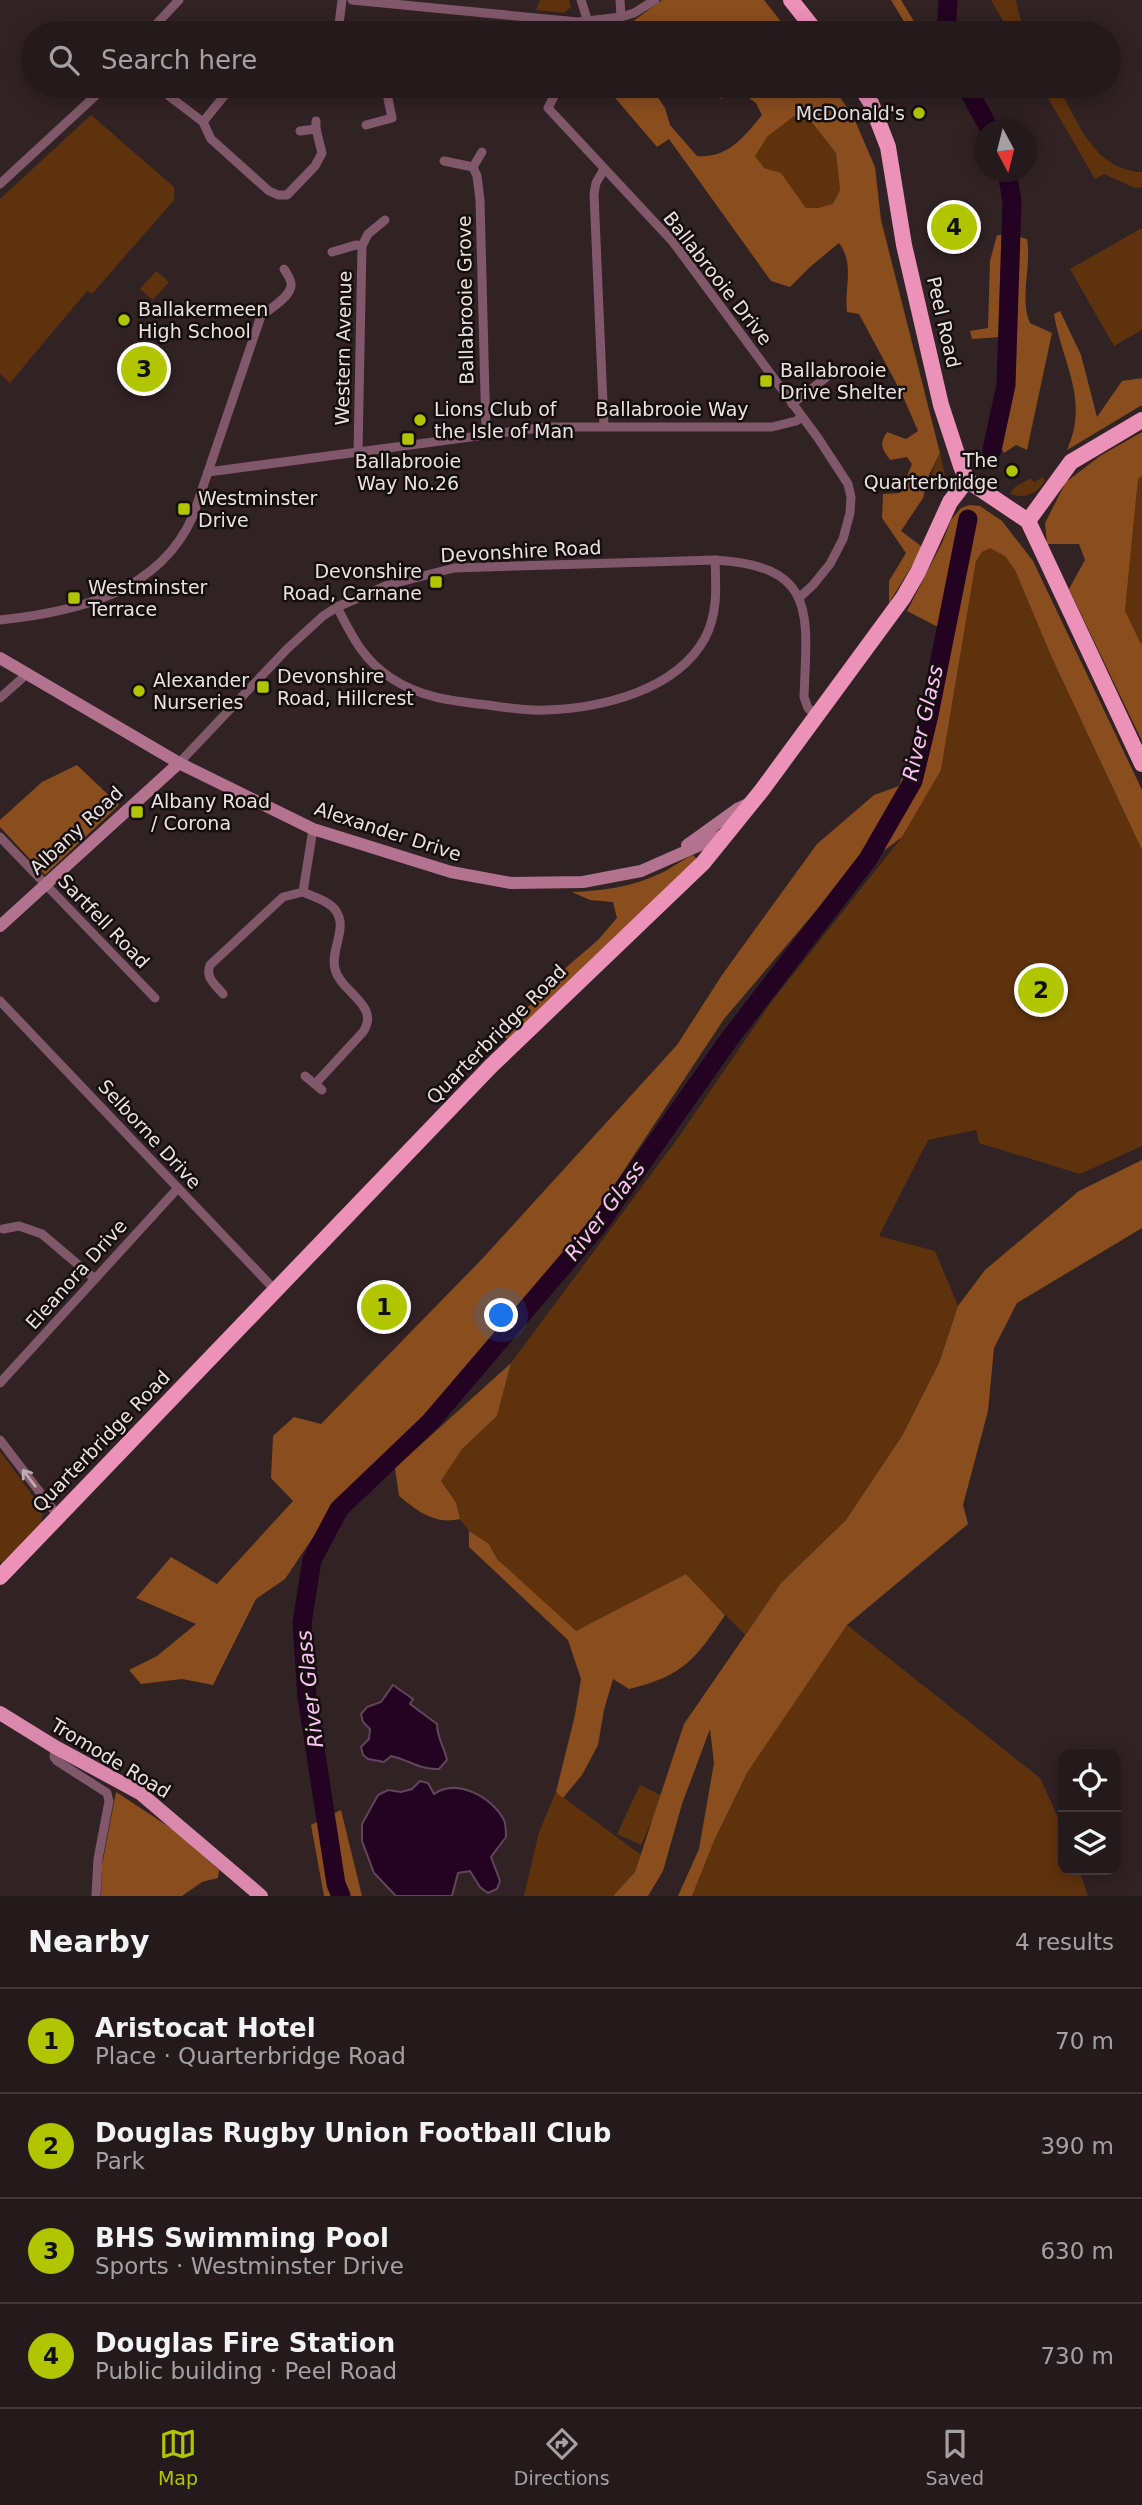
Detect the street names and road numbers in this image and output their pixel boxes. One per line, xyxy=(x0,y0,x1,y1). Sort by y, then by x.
street label: Ballabrooie Drive xyxy=(659,207,777,349)
street label: Ballabrooie Grove xyxy=(453,215,477,385)
street label: Western Avenue xyxy=(331,271,355,425)
street label: Peel Road xyxy=(923,274,965,370)
street label: Ballabrooie Way xyxy=(595,398,749,420)
street label: Devonshire Road xyxy=(440,536,602,566)
street label: Albany Road xyxy=(25,781,127,879)
street label: Alexander Drive xyxy=(312,797,464,865)
street label: Sartfell Road xyxy=(54,870,154,972)
street label: Quarterbridge Road xyxy=(422,960,570,1108)
street label: Selborne Drive xyxy=(94,1075,206,1193)
street label: Eleanora Drive xyxy=(21,1214,131,1334)
street label: Quarterbridge Road xyxy=(28,1366,174,1516)
street label: Tromode Road xyxy=(46,1713,175,1802)

